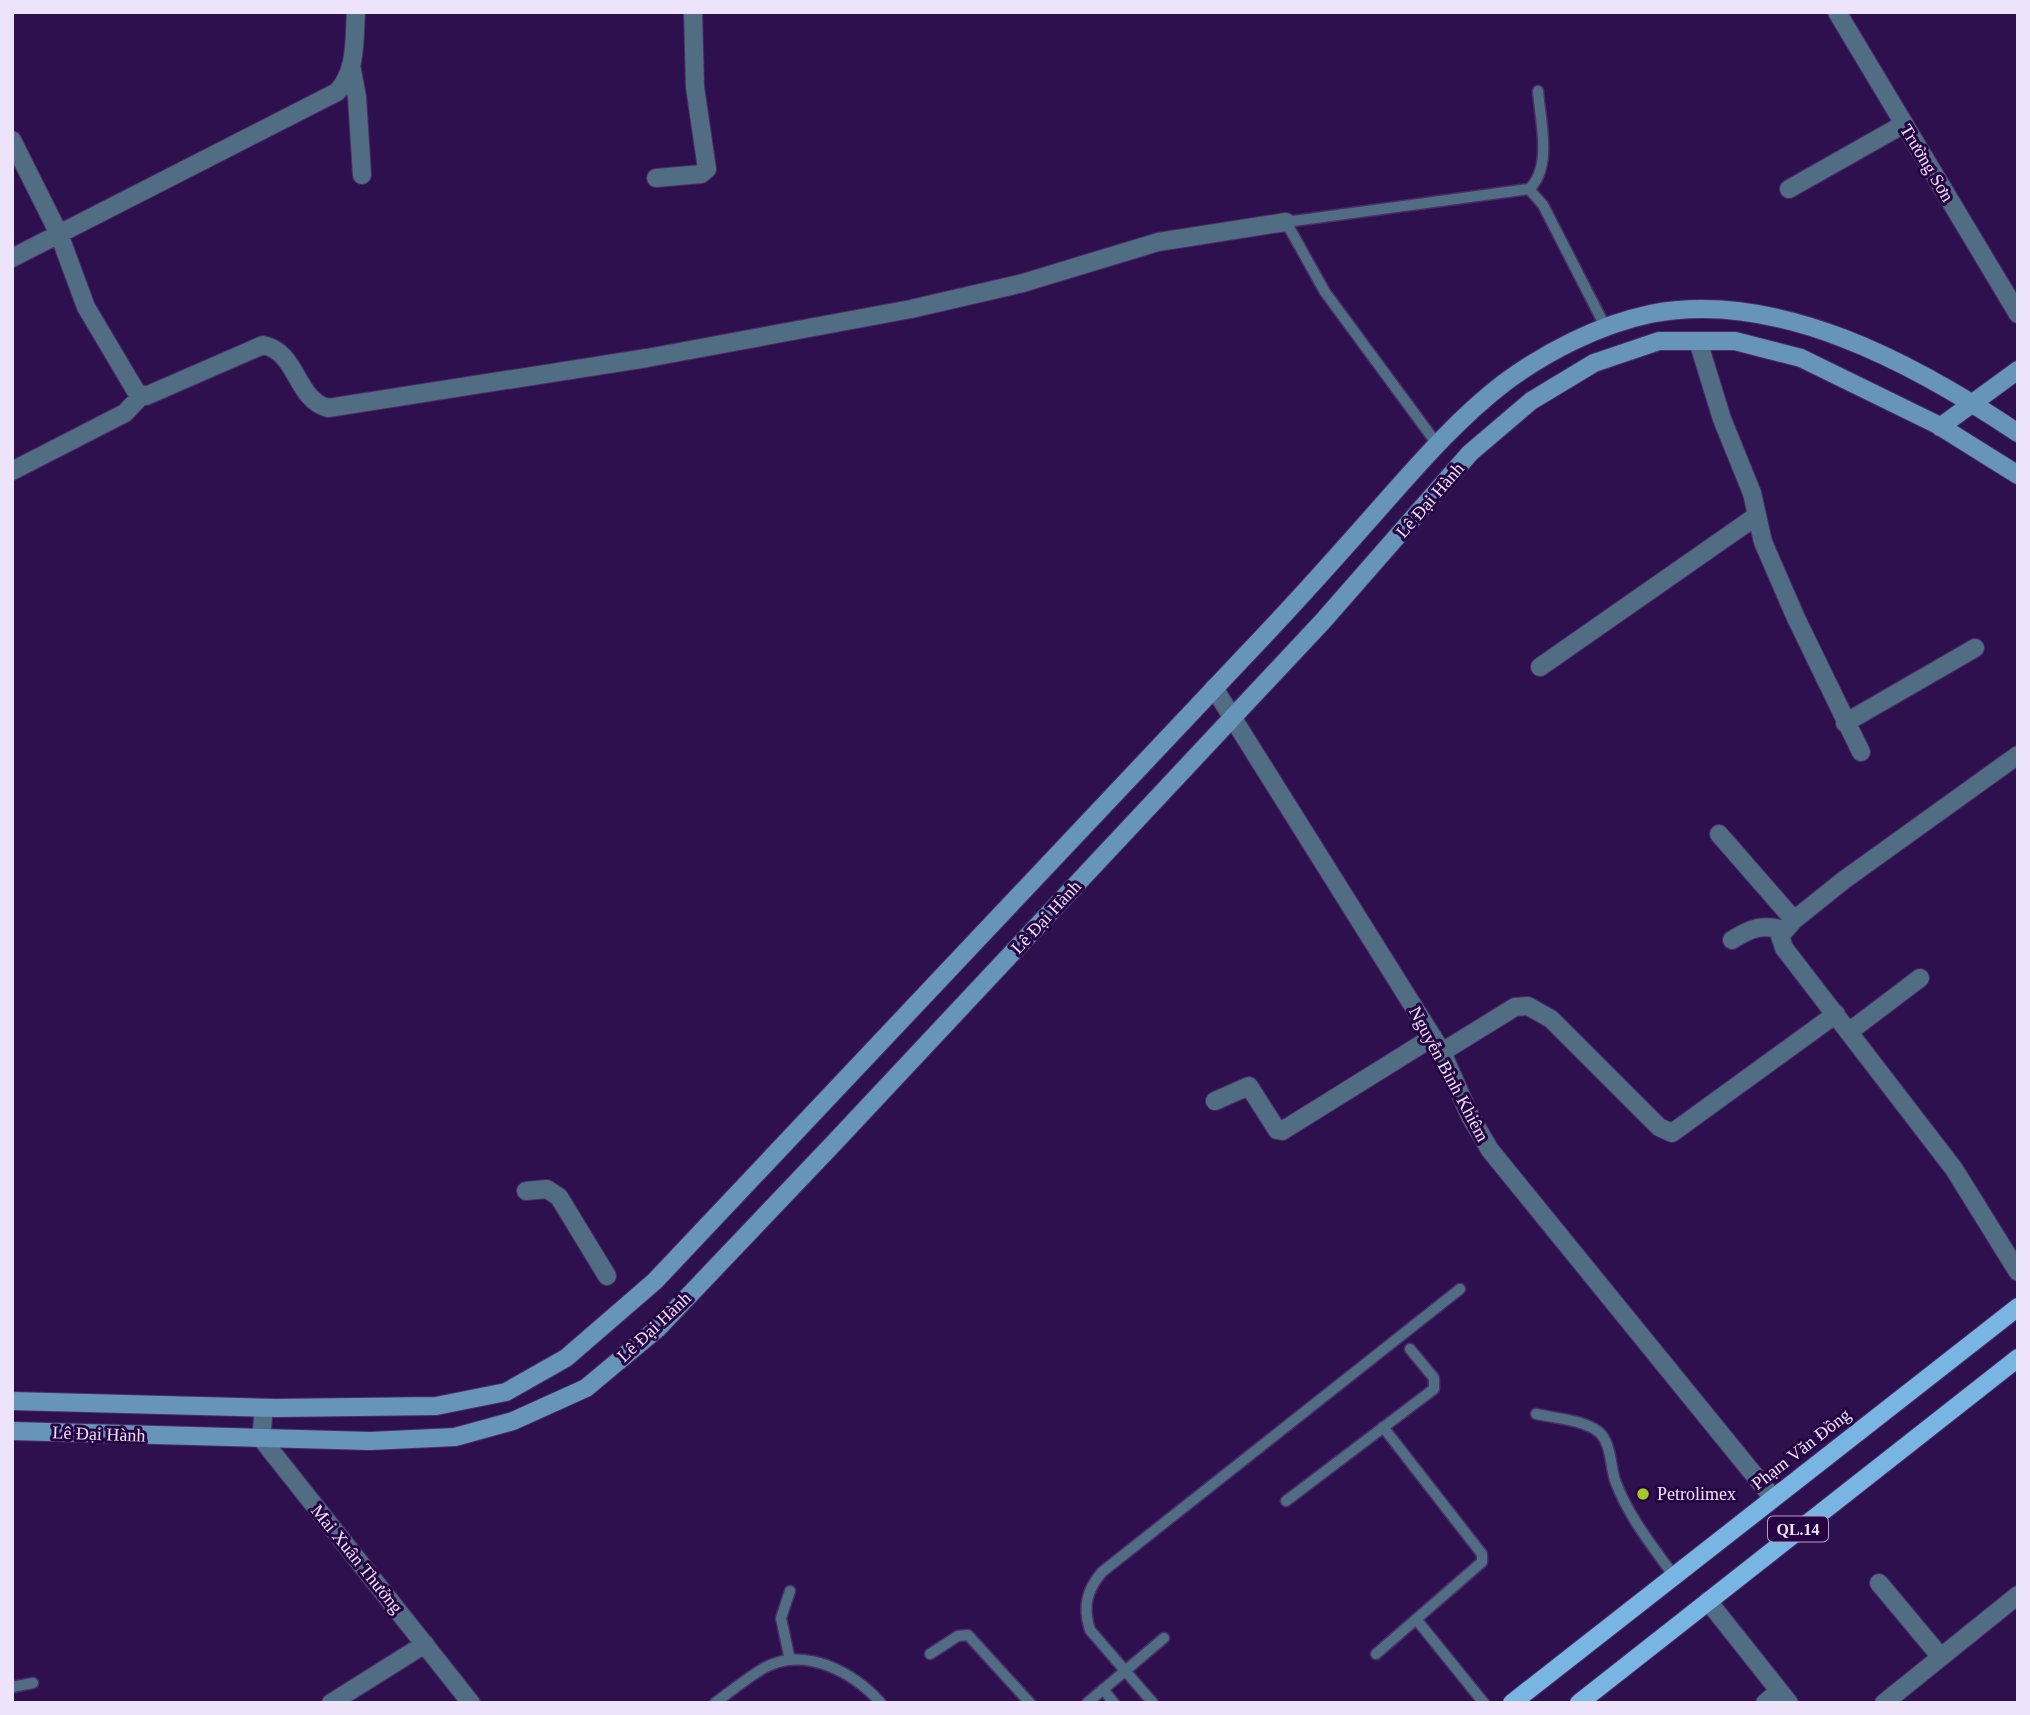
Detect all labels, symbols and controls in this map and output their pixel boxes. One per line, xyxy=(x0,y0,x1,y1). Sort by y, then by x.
street label: Trường Sơn xyxy=(1896,121,1958,205)
street label: Lê Đại Hành xyxy=(1392,458,1468,542)
street label: Lê Đại Hành xyxy=(1007,876,1085,958)
street label: Nguyễn Bỉnh Khiêm xyxy=(1405,1003,1493,1145)
street label: Lê Đại Hành xyxy=(613,1288,695,1366)
street label: Phạm Văn Đồng xyxy=(1748,1404,1854,1494)
street label: Lê Đại Hành xyxy=(52,1422,146,1446)
place label: Petrolimex xyxy=(1657,1484,1736,1504)
marker: Petrolimex xyxy=(1635,1486,1651,1502)
street label: Mai Xuân Thưởng xyxy=(307,1501,407,1617)
road number: QL.14 xyxy=(1768,1516,1828,1541)

